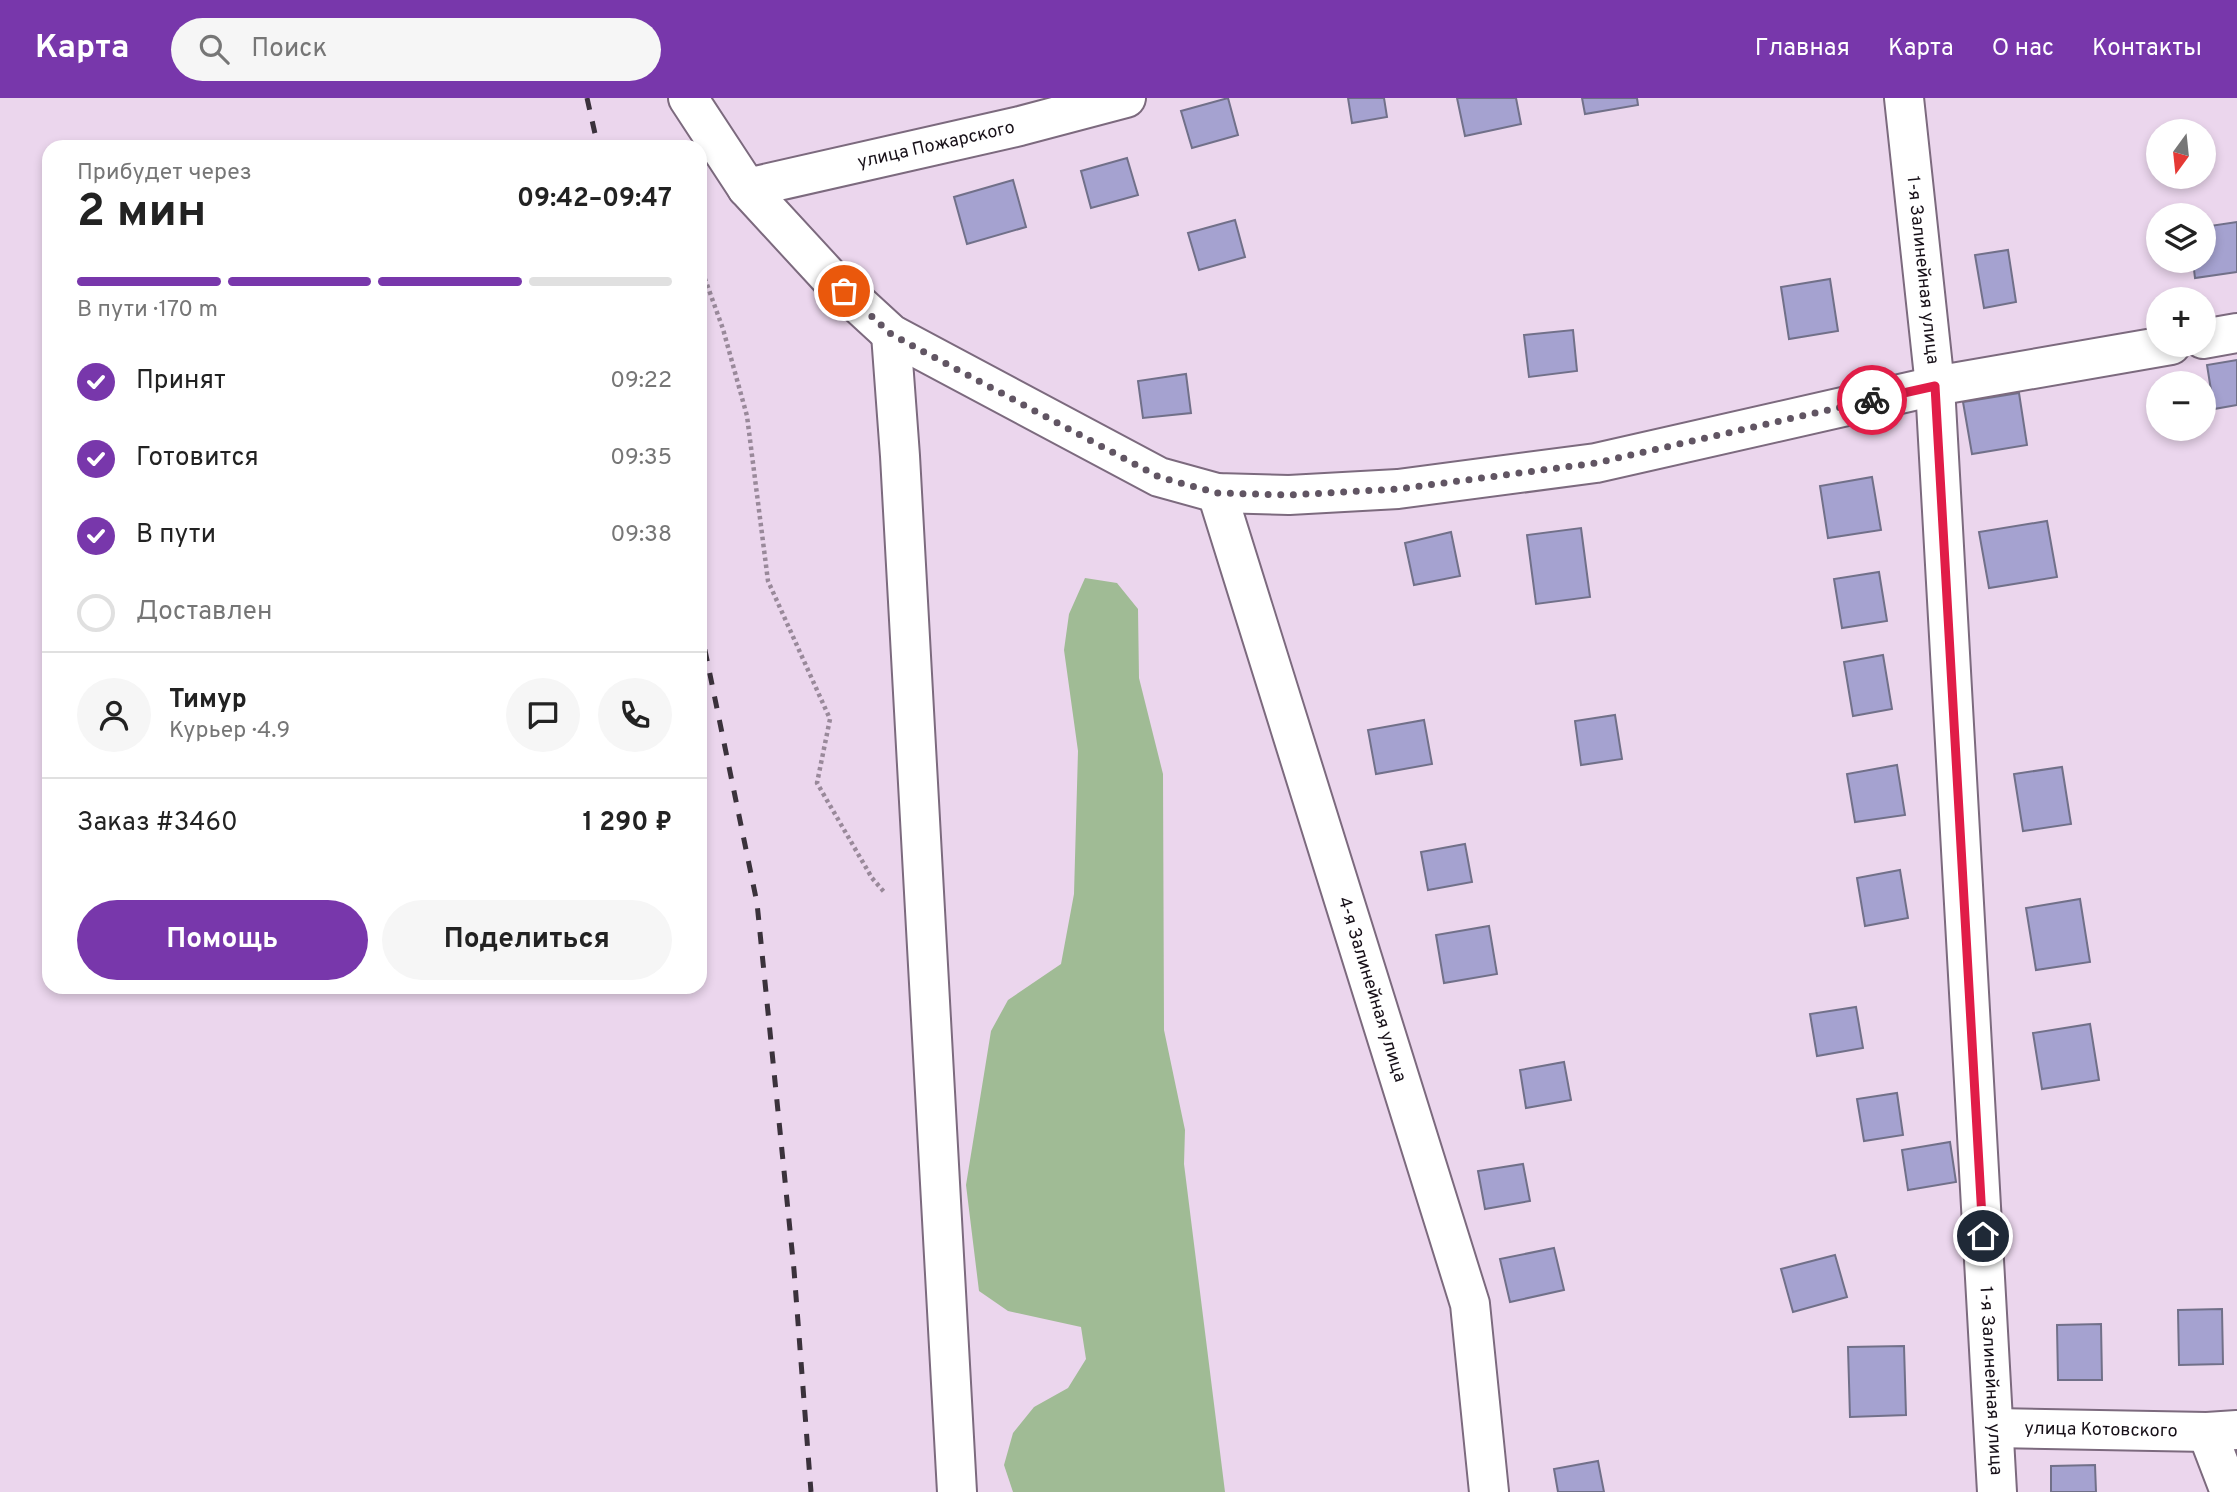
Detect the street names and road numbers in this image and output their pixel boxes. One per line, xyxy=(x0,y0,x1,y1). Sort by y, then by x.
street label: улица Пожарского xyxy=(855,116,1017,174)
street label: 1-я Залинейная улица xyxy=(1901,175,1944,365)
street label: 4-я Залинейная улица xyxy=(1332,894,1412,1085)
street label: 1-я Залинейная улица xyxy=(1974,1286,2008,1476)
street label: улица Котовского xyxy=(2024,1417,2178,1443)

